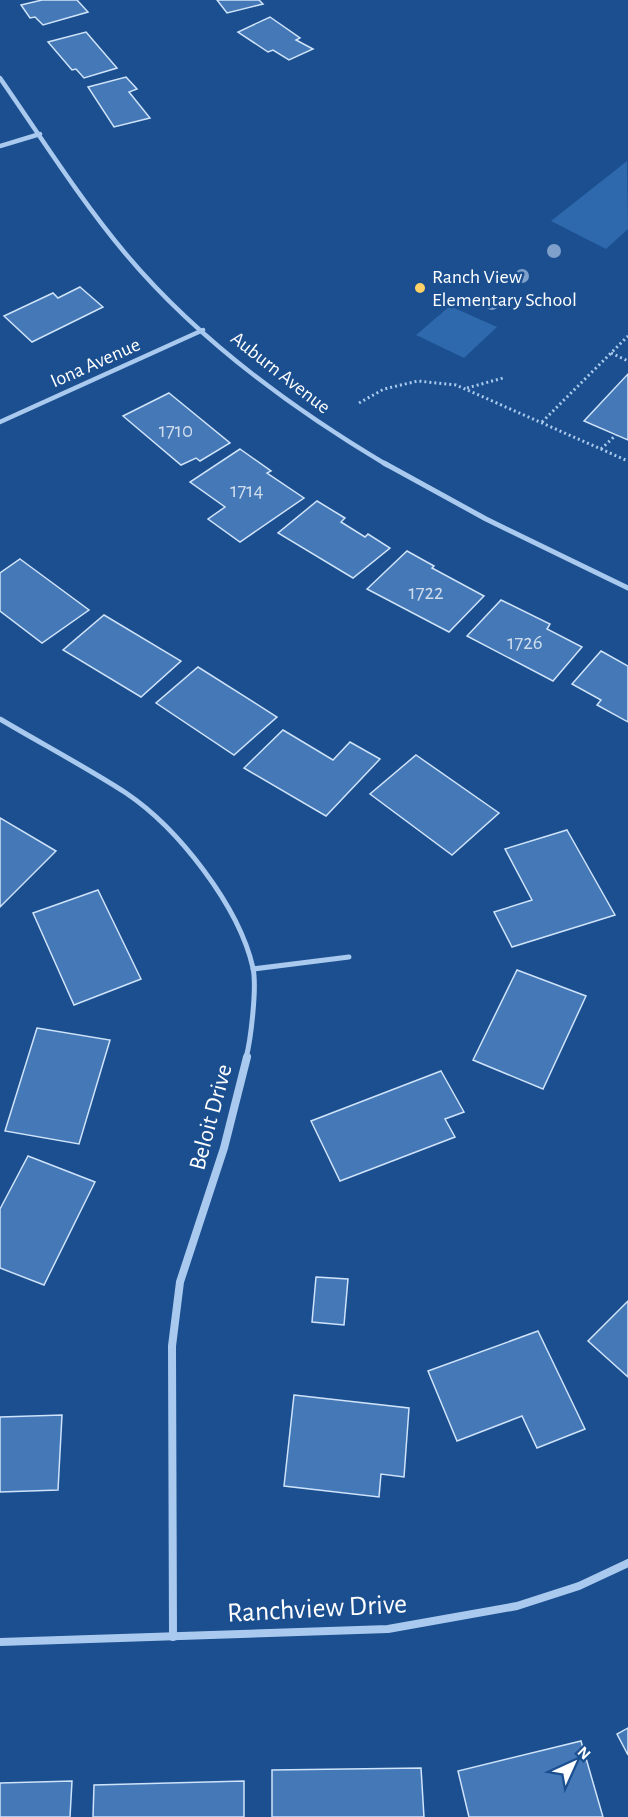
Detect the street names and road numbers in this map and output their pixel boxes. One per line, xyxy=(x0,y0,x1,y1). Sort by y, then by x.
street label: Auburn Avenue xyxy=(227,328,334,418)
street label: Iona Avenue xyxy=(48,334,143,392)
street label: Beloit Drive xyxy=(185,1062,237,1173)
street label: Ranchview Drive xyxy=(226,1590,408,1628)

